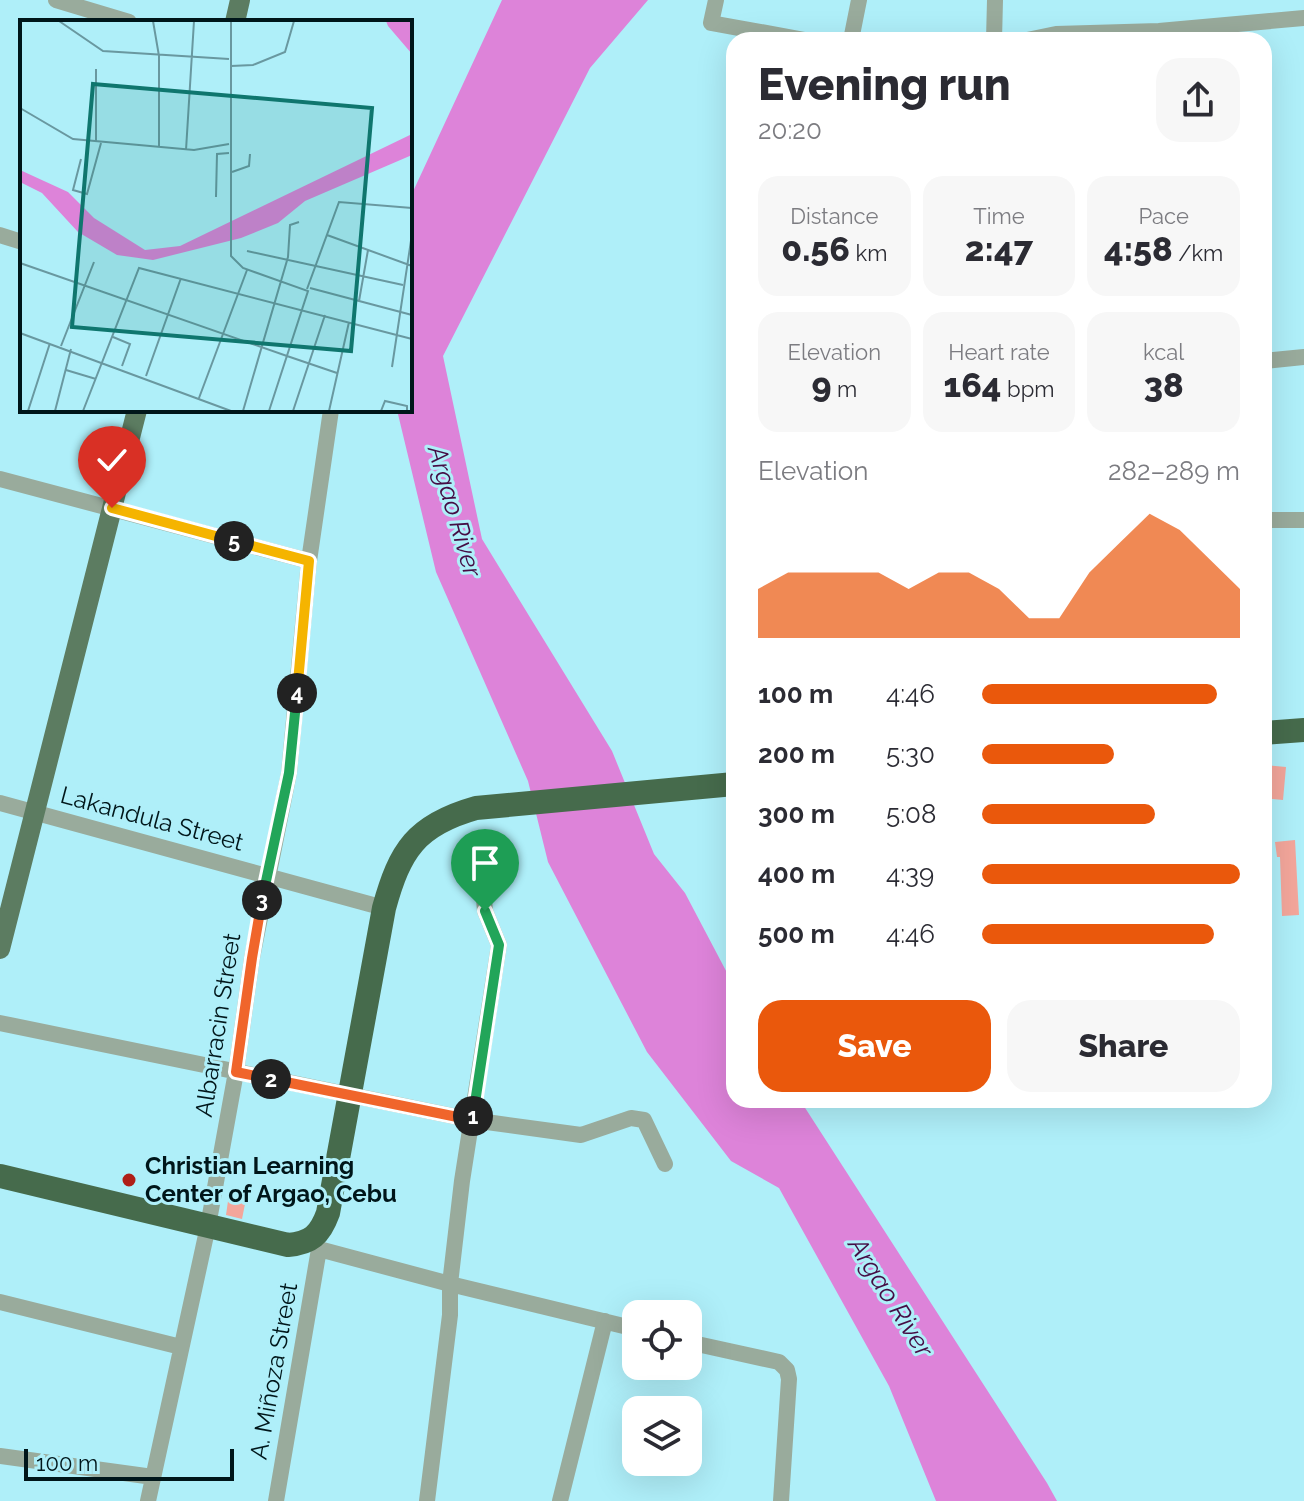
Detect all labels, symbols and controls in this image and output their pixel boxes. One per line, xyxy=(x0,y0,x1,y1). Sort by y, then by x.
inset map xyxy=(20,20,412,412)
button: share xyxy=(1156,58,1240,142)
text: Evening run xyxy=(758,59,1011,110)
text: 20:20 xyxy=(758,115,822,145)
text: Distance xyxy=(790,203,878,229)
text: Time xyxy=(973,203,1025,229)
text: Pace xyxy=(1138,203,1189,229)
text: 0.56 xyxy=(781,229,850,269)
text: 2:47 xyxy=(965,229,1033,269)
text: 4:58 xyxy=(1104,229,1173,269)
text: km xyxy=(850,240,887,266)
text: /km xyxy=(1173,240,1223,266)
text: Elevation xyxy=(788,339,881,365)
text: Heart rate xyxy=(948,339,1050,365)
text: kcal xyxy=(1143,339,1184,365)
text: 9 xyxy=(811,365,831,405)
text: 164 xyxy=(944,365,1001,405)
text: 38 xyxy=(1144,365,1184,405)
text: m xyxy=(831,376,857,402)
text: bpm xyxy=(1001,376,1054,402)
pin xyxy=(78,426,146,508)
icon: check xyxy=(90,438,134,482)
water label: Argao River xyxy=(421,440,488,581)
text: Elevation xyxy=(758,456,868,486)
text: 282–289 m xyxy=(1108,456,1240,486)
pin: 5 xyxy=(214,521,254,561)
text: 5 xyxy=(228,528,240,554)
pin: 4 xyxy=(277,673,317,713)
text: 100 m xyxy=(758,679,833,709)
text: 4:46 xyxy=(886,679,935,709)
text: 4 xyxy=(291,680,303,706)
text: 200 m xyxy=(758,739,835,769)
text: 5:30 xyxy=(886,739,935,769)
street label: Lakandula Street xyxy=(57,780,247,857)
text: 300 m xyxy=(758,799,835,829)
text: 5:08 xyxy=(886,799,936,829)
pin xyxy=(451,829,519,911)
icon: arrive xyxy=(463,841,507,885)
text: 400 m xyxy=(758,859,835,889)
text: 4:39 xyxy=(886,859,934,889)
pin: 3 xyxy=(242,880,282,920)
text: 3 xyxy=(256,887,268,913)
text: 500 m xyxy=(758,919,835,949)
text: 4:46 xyxy=(886,919,935,949)
street label: Albarracin Street xyxy=(189,931,246,1119)
button: Save xyxy=(758,1000,991,1092)
button: Share xyxy=(1007,1000,1240,1092)
pin: 2 xyxy=(251,1059,291,1099)
text: 2 xyxy=(265,1066,277,1092)
pin: 1 xyxy=(453,1096,493,1136)
text: 1 xyxy=(468,1103,478,1129)
place label: Christian Learning Center of Argao, Cebu xyxy=(145,1151,397,1208)
marker: Christian Learning Center of Argao, Cebu xyxy=(120,1171,138,1189)
water label: Argao River xyxy=(841,1230,940,1363)
street label: A. Miñoza Street xyxy=(244,1280,303,1461)
map controls xyxy=(622,1300,702,1476)
button: locate xyxy=(622,1300,702,1380)
button: layers xyxy=(622,1396,702,1476)
scale bar xyxy=(24,1445,234,1481)
text: 100 m xyxy=(36,1450,98,1476)

